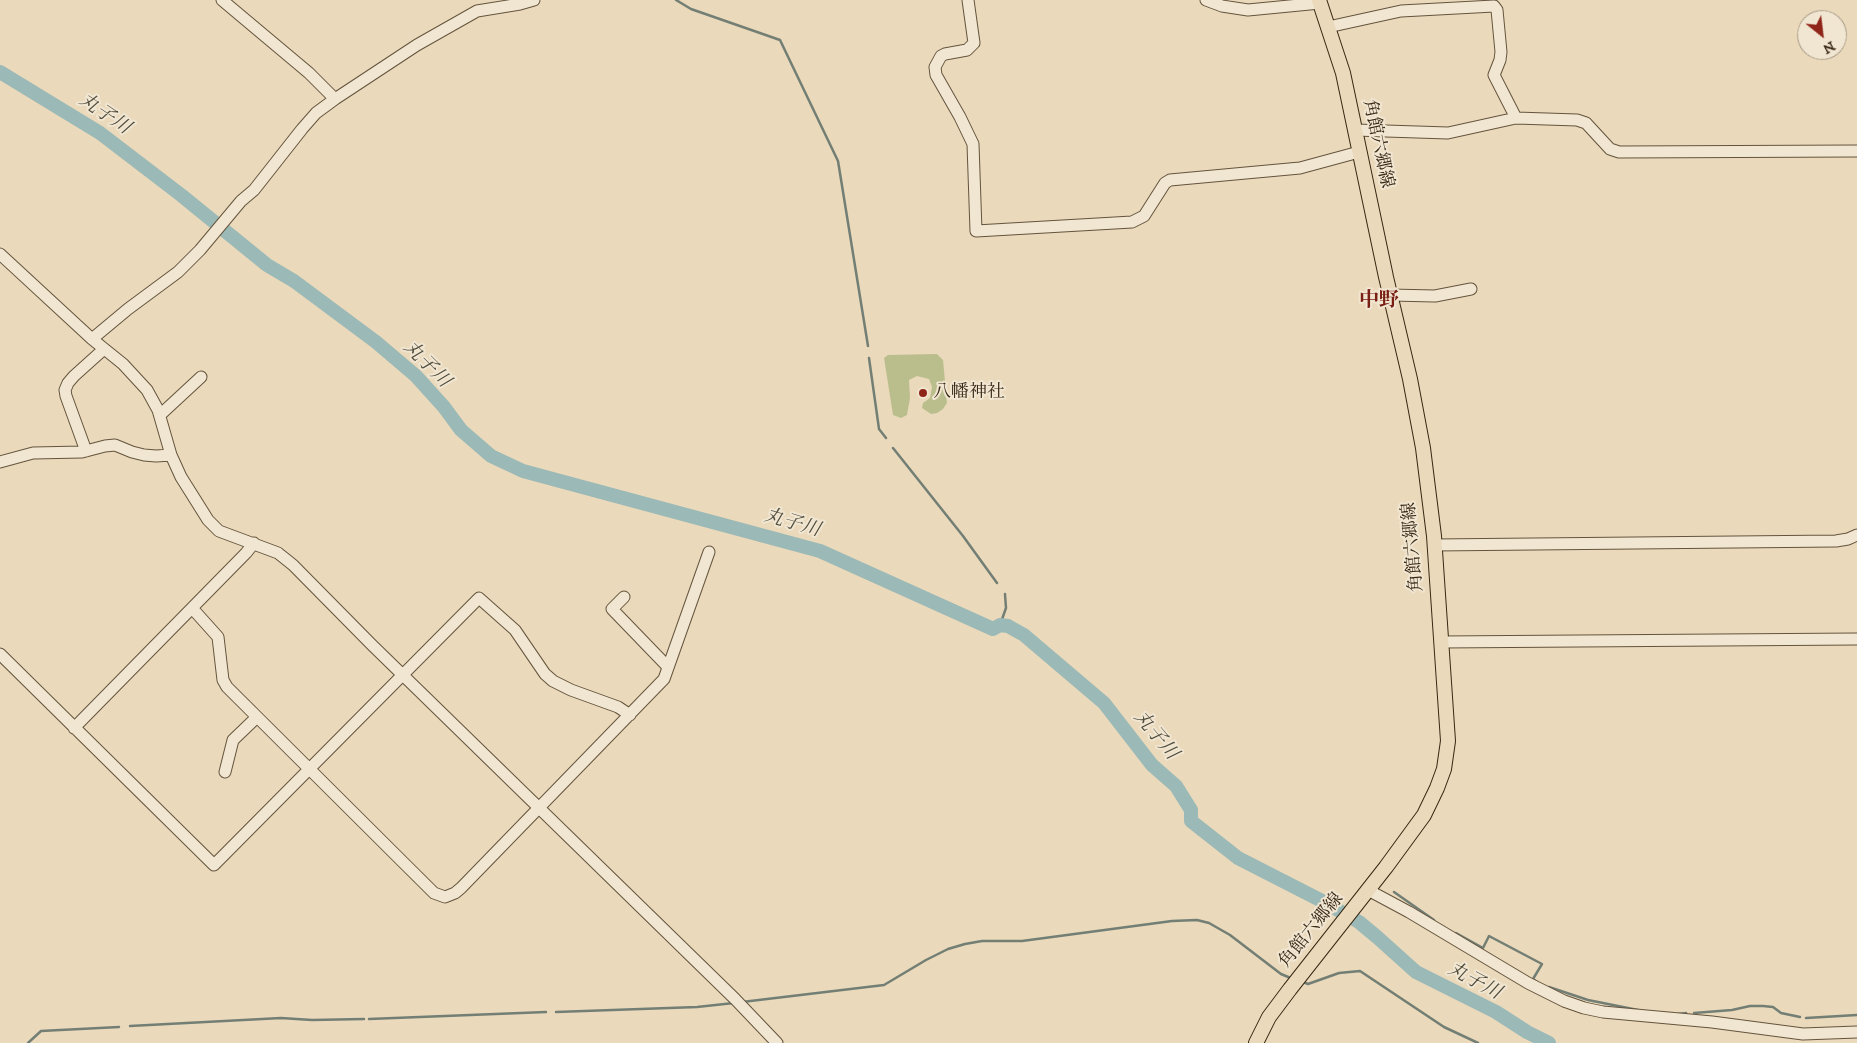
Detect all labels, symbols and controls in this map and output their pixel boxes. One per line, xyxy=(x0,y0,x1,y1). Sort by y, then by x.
north arrow xyxy=(1797,10,1847,60)
text: N xyxy=(1819,37,1838,58)
water label: 丸子川 xyxy=(74,90,134,140)
street label: 角館六郷線 xyxy=(1357,98,1397,190)
district label: 中野 xyxy=(1359,290,1399,314)
water label: 丸子川 xyxy=(398,337,454,393)
place label: 八幡神社 xyxy=(933,382,1005,404)
marker: 八幡神社 xyxy=(917,387,929,399)
street label: 角館六郷線 xyxy=(1399,501,1429,593)
water label: 丸子川 xyxy=(761,505,823,543)
water label: 丸子川 xyxy=(1128,707,1182,765)
street label: 角館六郷線 xyxy=(1275,889,1349,973)
water label: 丸子川 xyxy=(1443,959,1505,1005)

